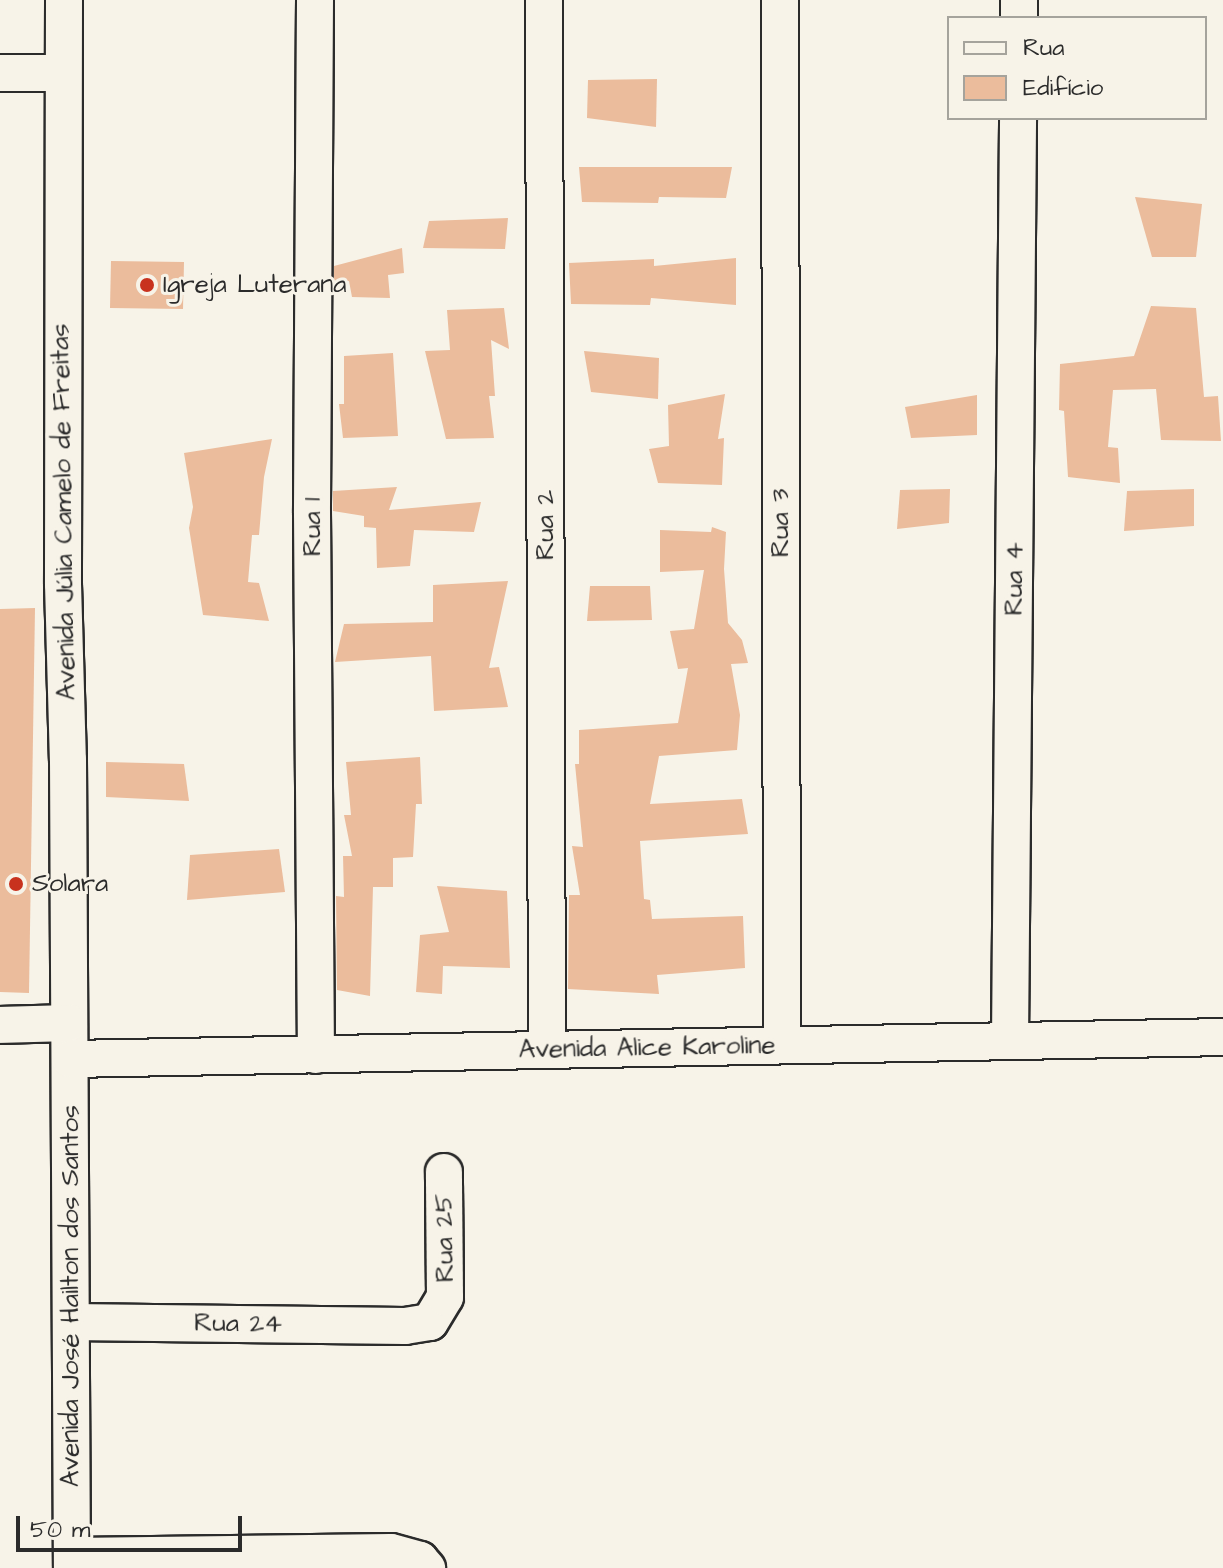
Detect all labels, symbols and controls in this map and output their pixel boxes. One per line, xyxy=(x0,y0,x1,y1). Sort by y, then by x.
legend xyxy=(947,16,1207,120)
text: Rua xyxy=(1023,31,1065,65)
text: Edifício xyxy=(1023,71,1103,105)
place label: Igreja Luterana xyxy=(163,269,347,301)
marker: Igreja Luterana xyxy=(138,276,156,294)
street label: Avenida Júlia Camelo de Freitas xyxy=(45,323,83,701)
street label: Rua 3 xyxy=(765,489,797,557)
street label: Rua 2 xyxy=(530,490,562,560)
street label: Rua 1 xyxy=(297,498,329,556)
street label: Rua 4 xyxy=(999,542,1031,616)
place label: Solara xyxy=(32,868,108,900)
marker: Solara xyxy=(7,875,25,893)
street label: Avenida Alice Karoline xyxy=(518,1030,776,1066)
street label: Avenida José Hailton dos Santos xyxy=(55,1105,87,1487)
street label: Rua 25 xyxy=(429,1193,461,1283)
street label: Rua 24 xyxy=(194,1308,282,1340)
scale bar xyxy=(20,1500,246,1550)
text: 50 m xyxy=(30,1513,90,1547)

